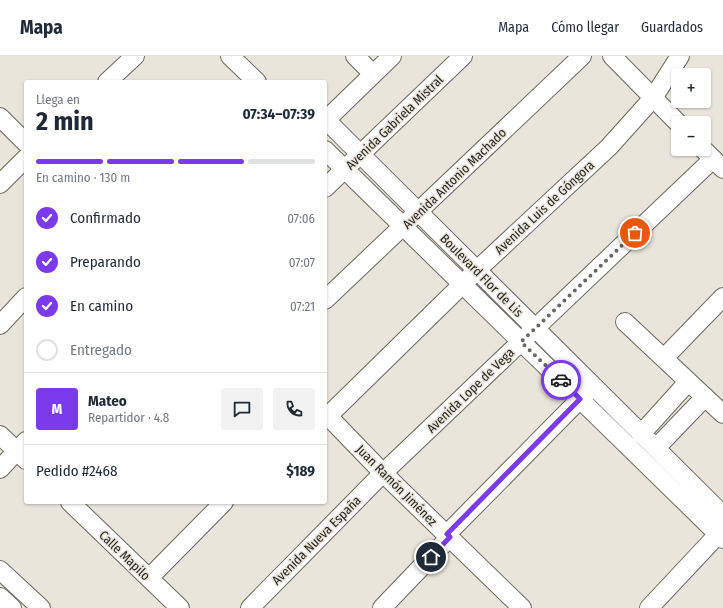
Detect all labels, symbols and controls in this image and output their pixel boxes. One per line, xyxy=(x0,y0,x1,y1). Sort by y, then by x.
text: Mapa xyxy=(20,16,63,39)
text: Mapa xyxy=(498,19,529,36)
text: Cómo llegar xyxy=(551,19,619,36)
text: Guardados xyxy=(641,19,703,36)
map controls xyxy=(671,68,711,156)
button: + xyxy=(671,68,711,108)
street label: Avenida Gabriela Mistral xyxy=(343,72,447,173)
text: Llega en xyxy=(36,92,80,107)
text: 07:34–07:39 xyxy=(242,105,315,123)
text: 2 min xyxy=(36,106,94,137)
button: − xyxy=(671,116,711,156)
street label: Avenida Antonio Machado xyxy=(399,125,509,232)
street label: Avenida Luis de Góngora xyxy=(491,157,597,257)
text: En camino · 130 m xyxy=(36,170,130,185)
icon: check xyxy=(36,207,58,229)
text: Confirmado xyxy=(70,209,141,227)
text: 07:06 xyxy=(287,211,315,226)
pin xyxy=(618,216,652,250)
icon: bag xyxy=(624,222,646,244)
street label: Boulevard Flor de Lis xyxy=(437,231,527,320)
icon: check xyxy=(36,251,58,273)
text: Preparando xyxy=(70,253,141,271)
text: 07:07 xyxy=(289,255,315,270)
icon: check xyxy=(36,295,58,317)
text: En camino xyxy=(70,297,133,315)
text: 07:21 xyxy=(290,299,315,314)
text: Entregado xyxy=(70,341,132,359)
street label: Avenida Lope de Vega xyxy=(424,345,517,436)
courier xyxy=(541,360,581,400)
icon: car xyxy=(550,369,572,391)
button: chat xyxy=(221,388,263,430)
button: phone xyxy=(273,388,315,430)
text: Mateo xyxy=(88,392,127,410)
text: M xyxy=(52,400,62,418)
text: Repartidor · 4.8 xyxy=(88,410,169,425)
street label: Juan Ramón Jiménez xyxy=(353,442,440,529)
text: Pedido #2468 xyxy=(36,462,118,480)
text: $189 xyxy=(286,462,315,480)
street label: Avenida Nueva España xyxy=(269,493,364,588)
street label: Calle Mapilo xyxy=(96,527,153,583)
pin xyxy=(414,540,448,574)
icon: home xyxy=(420,546,442,568)

